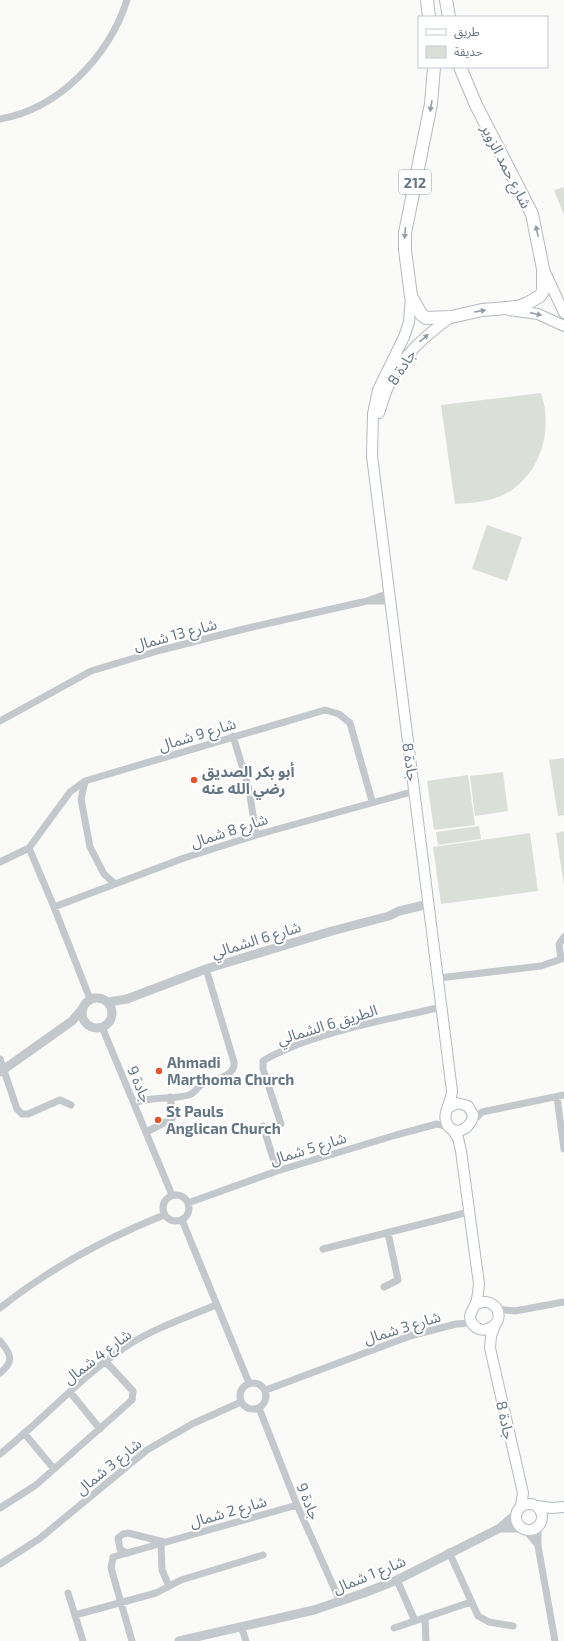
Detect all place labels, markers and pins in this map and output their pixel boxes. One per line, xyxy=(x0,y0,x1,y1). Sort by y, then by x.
place label: أبو بكر الصديق رضي الله عنه xyxy=(202,762,295,800)
marker: أبو بكر الصديق رضي الله عنه xyxy=(189,775,199,785)
place label: Ahmadi Marthoma Church xyxy=(167,1053,294,1088)
marker: Ahmadi Marthoma Church xyxy=(154,1066,164,1076)
place label: St Pauls Anglican Church xyxy=(166,1102,281,1137)
marker: St Pauls Anglican Church xyxy=(153,1115,163,1125)

